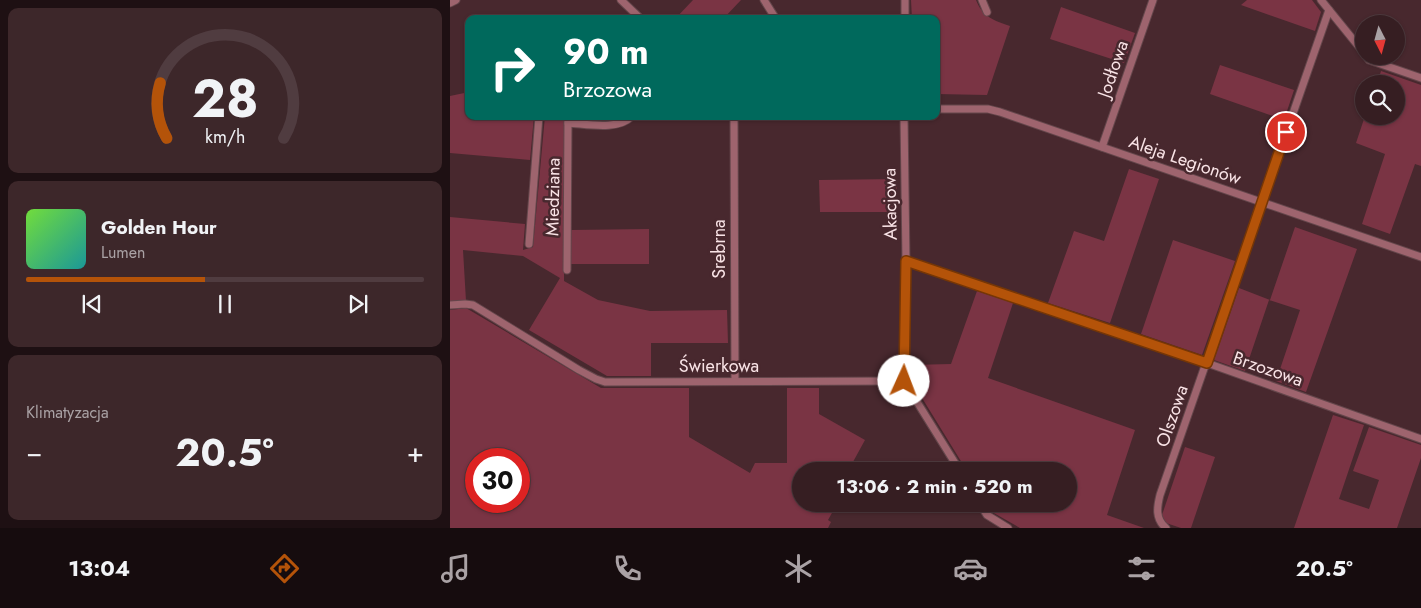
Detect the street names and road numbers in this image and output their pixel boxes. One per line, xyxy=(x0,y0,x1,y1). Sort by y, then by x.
street label: Jodłowa xyxy=(1090,37,1135,103)
street label: Aleja Legionów xyxy=(1125,129,1245,192)
street label: Miedziana xyxy=(539,158,567,236)
street label: Akacjowa xyxy=(876,168,904,240)
street label: Srebrna xyxy=(706,219,732,279)
street label: Brzozowa xyxy=(1229,345,1307,393)
street label: Świerkowa xyxy=(679,353,759,379)
street label: Olszowa xyxy=(1149,381,1195,451)

